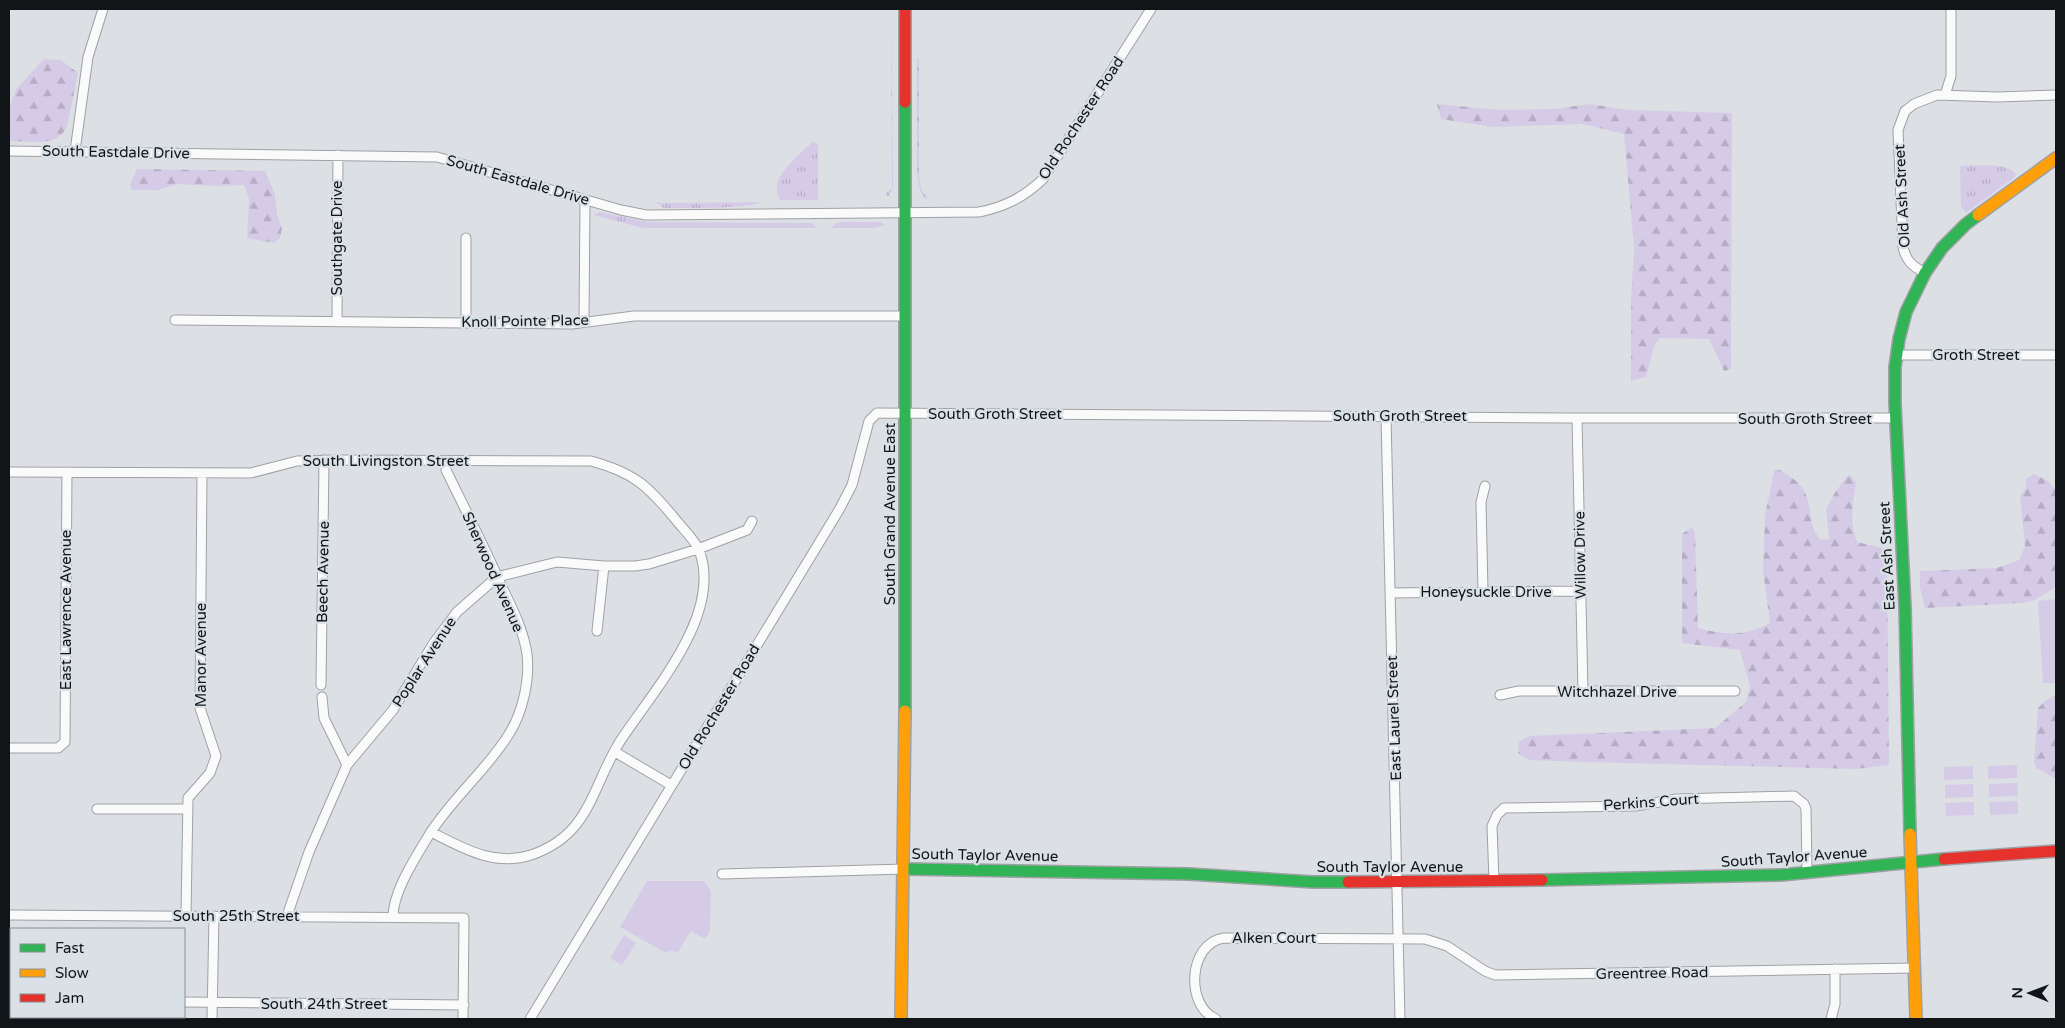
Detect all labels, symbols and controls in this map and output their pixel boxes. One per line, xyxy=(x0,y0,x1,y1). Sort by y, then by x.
street label: Old Rochester Road xyxy=(1034,53,1128,183)
street label: South Eastdale Drive xyxy=(42,142,190,162)
street label: Old Ash Street xyxy=(1890,144,1914,248)
street label: South Eastdale Drive xyxy=(444,151,592,209)
street label: Southgate Drive xyxy=(328,180,346,296)
street label: Knoll Pointe Place xyxy=(461,311,589,331)
street label: Groth Street xyxy=(1932,346,2020,364)
street label: South Groth Street xyxy=(928,405,1062,423)
street label: South Groth Street xyxy=(1333,407,1467,425)
street label: South Groth Street xyxy=(1738,410,1872,428)
street label: South Grand Avenue East xyxy=(881,422,899,605)
street label: South Livingston Street xyxy=(303,452,470,470)
street label: East Ash Street xyxy=(1875,501,1899,611)
street label: Sherwood Avenue xyxy=(458,509,528,635)
street label: Willow Drive xyxy=(1570,511,1590,599)
street label: Beech Avenue xyxy=(313,521,333,623)
street label: East Lawrence Avenue xyxy=(57,530,75,690)
street label: Honeysuckle Drive xyxy=(1420,583,1552,601)
street label: Manor Avenue xyxy=(192,603,210,707)
street label: Poplar Avenue xyxy=(388,614,460,710)
street label: Old Rochester Road xyxy=(674,641,764,773)
street label: East Laurel Street xyxy=(1383,655,1405,781)
street label: Witchhazel Drive xyxy=(1557,683,1677,701)
street label: Perkins Court xyxy=(1602,790,1700,814)
street label: South Taylor Avenue xyxy=(1720,843,1868,871)
street label: South Taylor Avenue xyxy=(911,845,1059,865)
street label: South Taylor Avenue xyxy=(1317,858,1463,876)
street label: South 25th Street xyxy=(173,907,300,925)
legend xyxy=(10,928,185,1018)
street label: Alken Court xyxy=(1232,929,1316,947)
text: Fast xyxy=(55,939,85,957)
street label: Greentree Road xyxy=(1596,963,1708,983)
text: Slow xyxy=(55,964,89,982)
north arrow xyxy=(2005,968,2055,1018)
text: N xyxy=(2009,987,2026,999)
text: Jam xyxy=(55,989,84,1007)
street label: South 24th Street xyxy=(261,995,388,1013)

